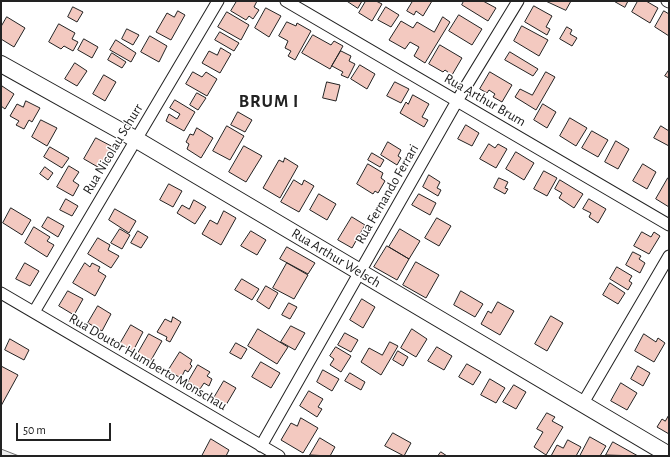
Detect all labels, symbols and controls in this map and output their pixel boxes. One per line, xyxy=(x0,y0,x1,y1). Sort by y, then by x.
street label: Rua Arthur Brum xyxy=(441,70,529,130)
district label: BRUM I xyxy=(239,91,299,113)
street label: Rua Nicolau Schurr xyxy=(79,101,147,197)
street label: Rua Fernando Ferrari xyxy=(352,141,422,247)
street label: Rua Arthur Welsch xyxy=(288,225,384,291)
street label: Rua Doutor Humberto Monschau xyxy=(66,310,230,414)
scale bar xyxy=(18,415,113,441)
text: 50 m xyxy=(23,424,46,436)

